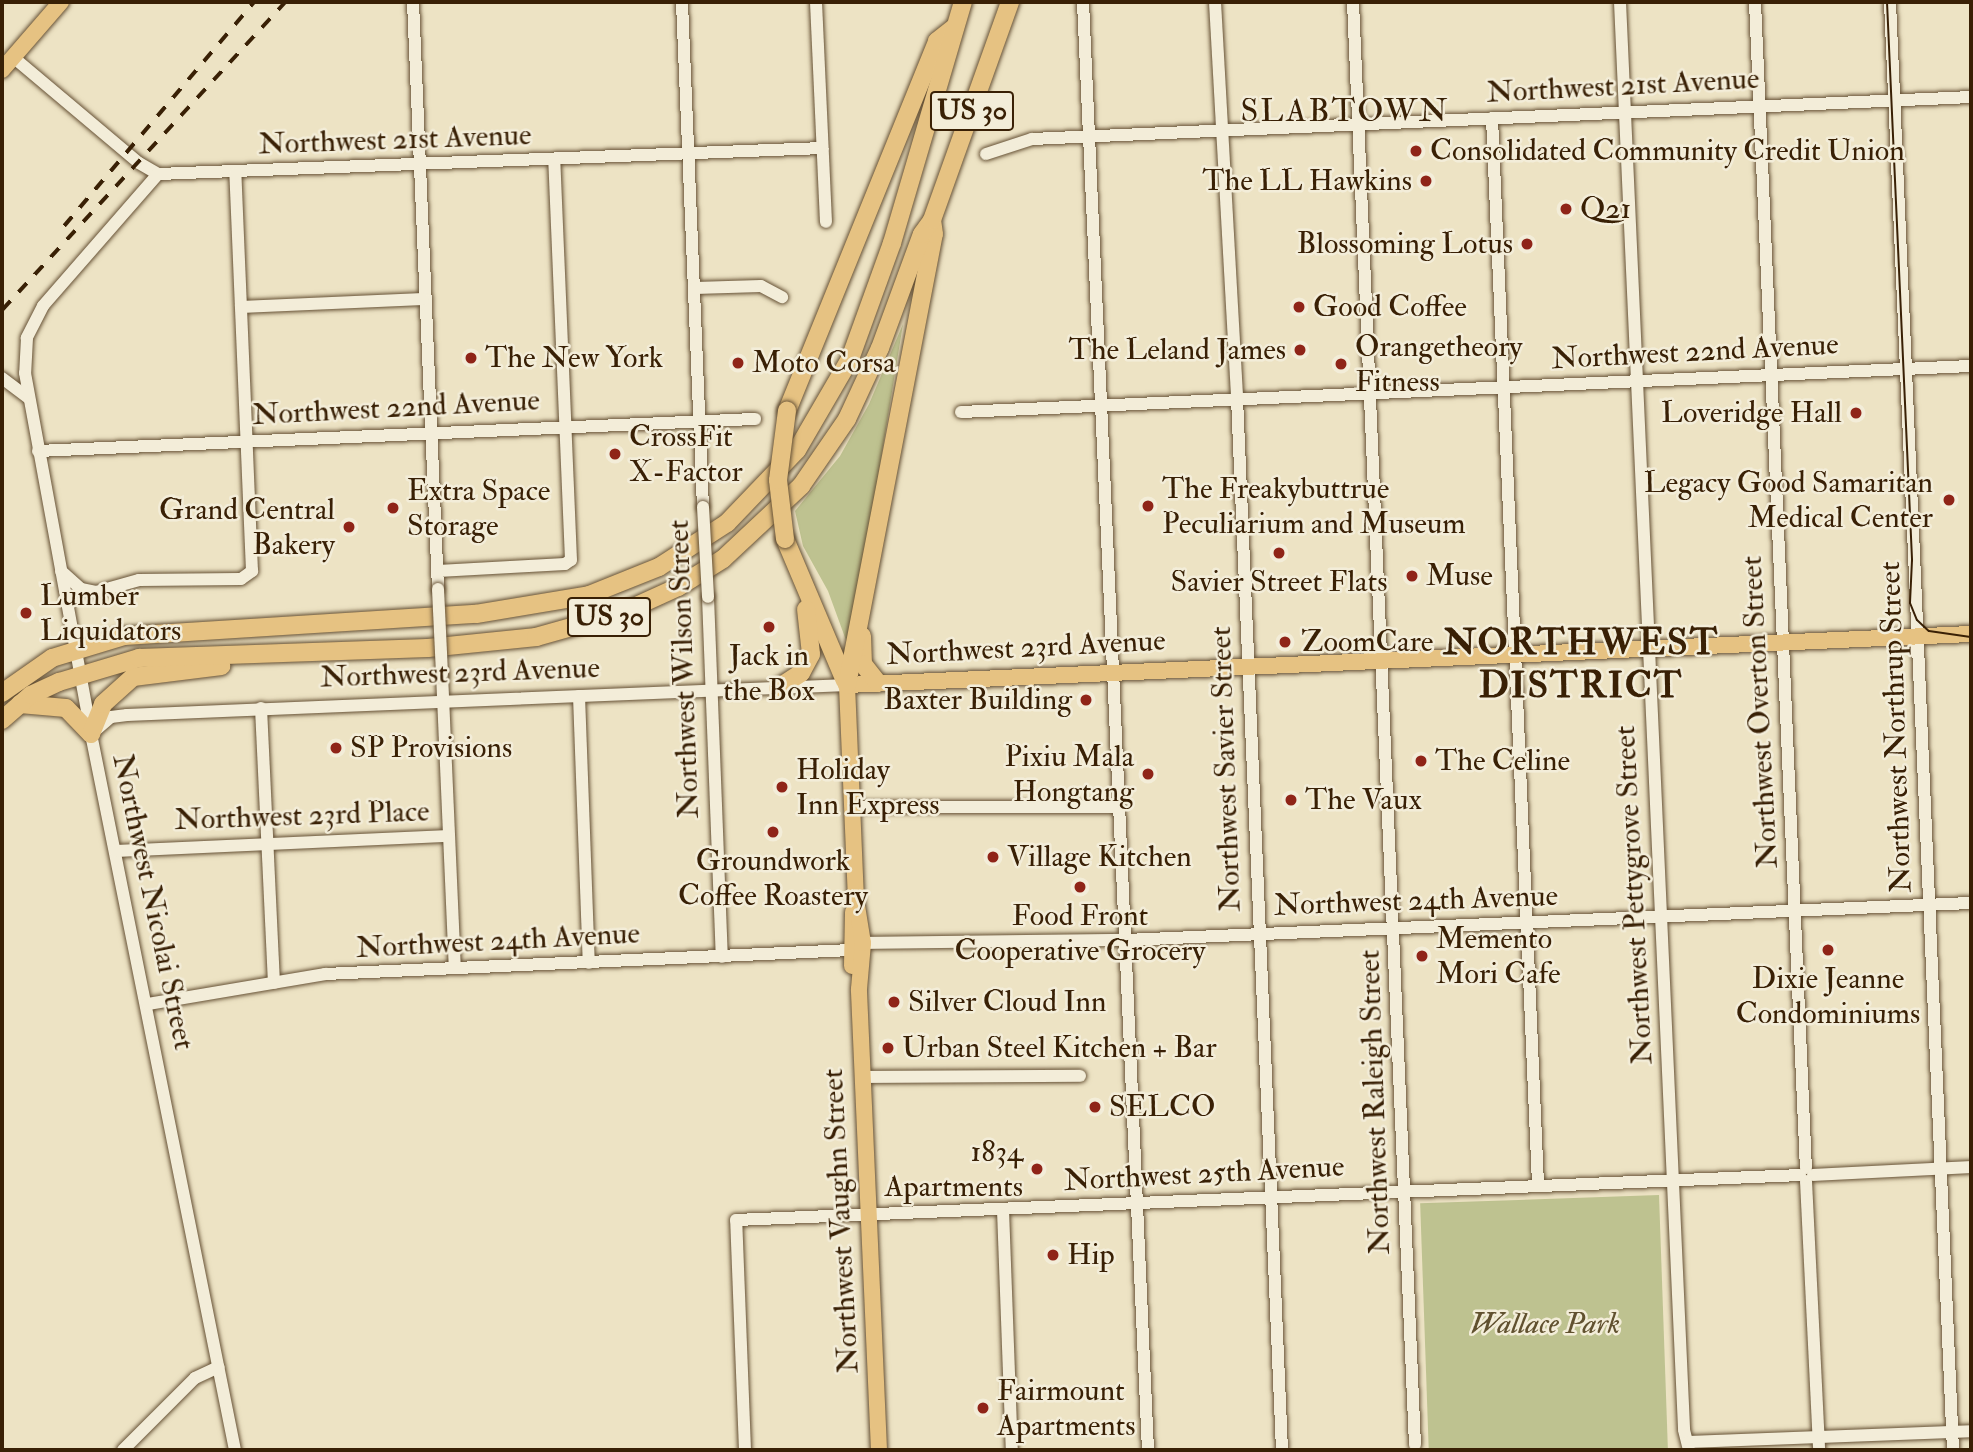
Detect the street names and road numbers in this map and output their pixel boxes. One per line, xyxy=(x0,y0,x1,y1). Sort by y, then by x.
street label: Northwest 21st Avenue xyxy=(1486,61,1760,111)
road number: US 30 xyxy=(928,86,1016,136)
street label: Northwest 21st Avenue xyxy=(258,117,532,163)
street label: Northwest 22nd Avenue xyxy=(1550,326,1840,378)
street label: Northwest 22nd Avenue xyxy=(251,382,541,434)
street label: Northwest Wilson Street xyxy=(661,519,707,819)
street label: Northwest Overton Street xyxy=(1734,555,1786,869)
street label: Northwest Northrup Street xyxy=(1872,561,1920,893)
road number: US 30 xyxy=(565,592,653,642)
street label: Northwest 23rd Avenue xyxy=(885,623,1167,673)
street label: Northwest Savier Street xyxy=(1203,626,1249,912)
street label: Northwest 23rd Avenue xyxy=(320,650,600,696)
street label: Northwest Pettygrove Street xyxy=(1607,725,1661,1065)
street label: Northwest Nicolai Street xyxy=(104,751,202,1053)
street label: Northwest 23rd Place xyxy=(174,794,430,838)
street label: Northwest 24th Avenue xyxy=(1273,878,1559,924)
street label: Northwest 24th Avenue xyxy=(355,916,641,966)
street label: Northwest Raleigh Street xyxy=(1352,949,1398,1255)
street label: Northwest Vaughn Street xyxy=(815,1068,867,1374)
street label: Northwest 25th Avenue xyxy=(1063,1149,1345,1199)

